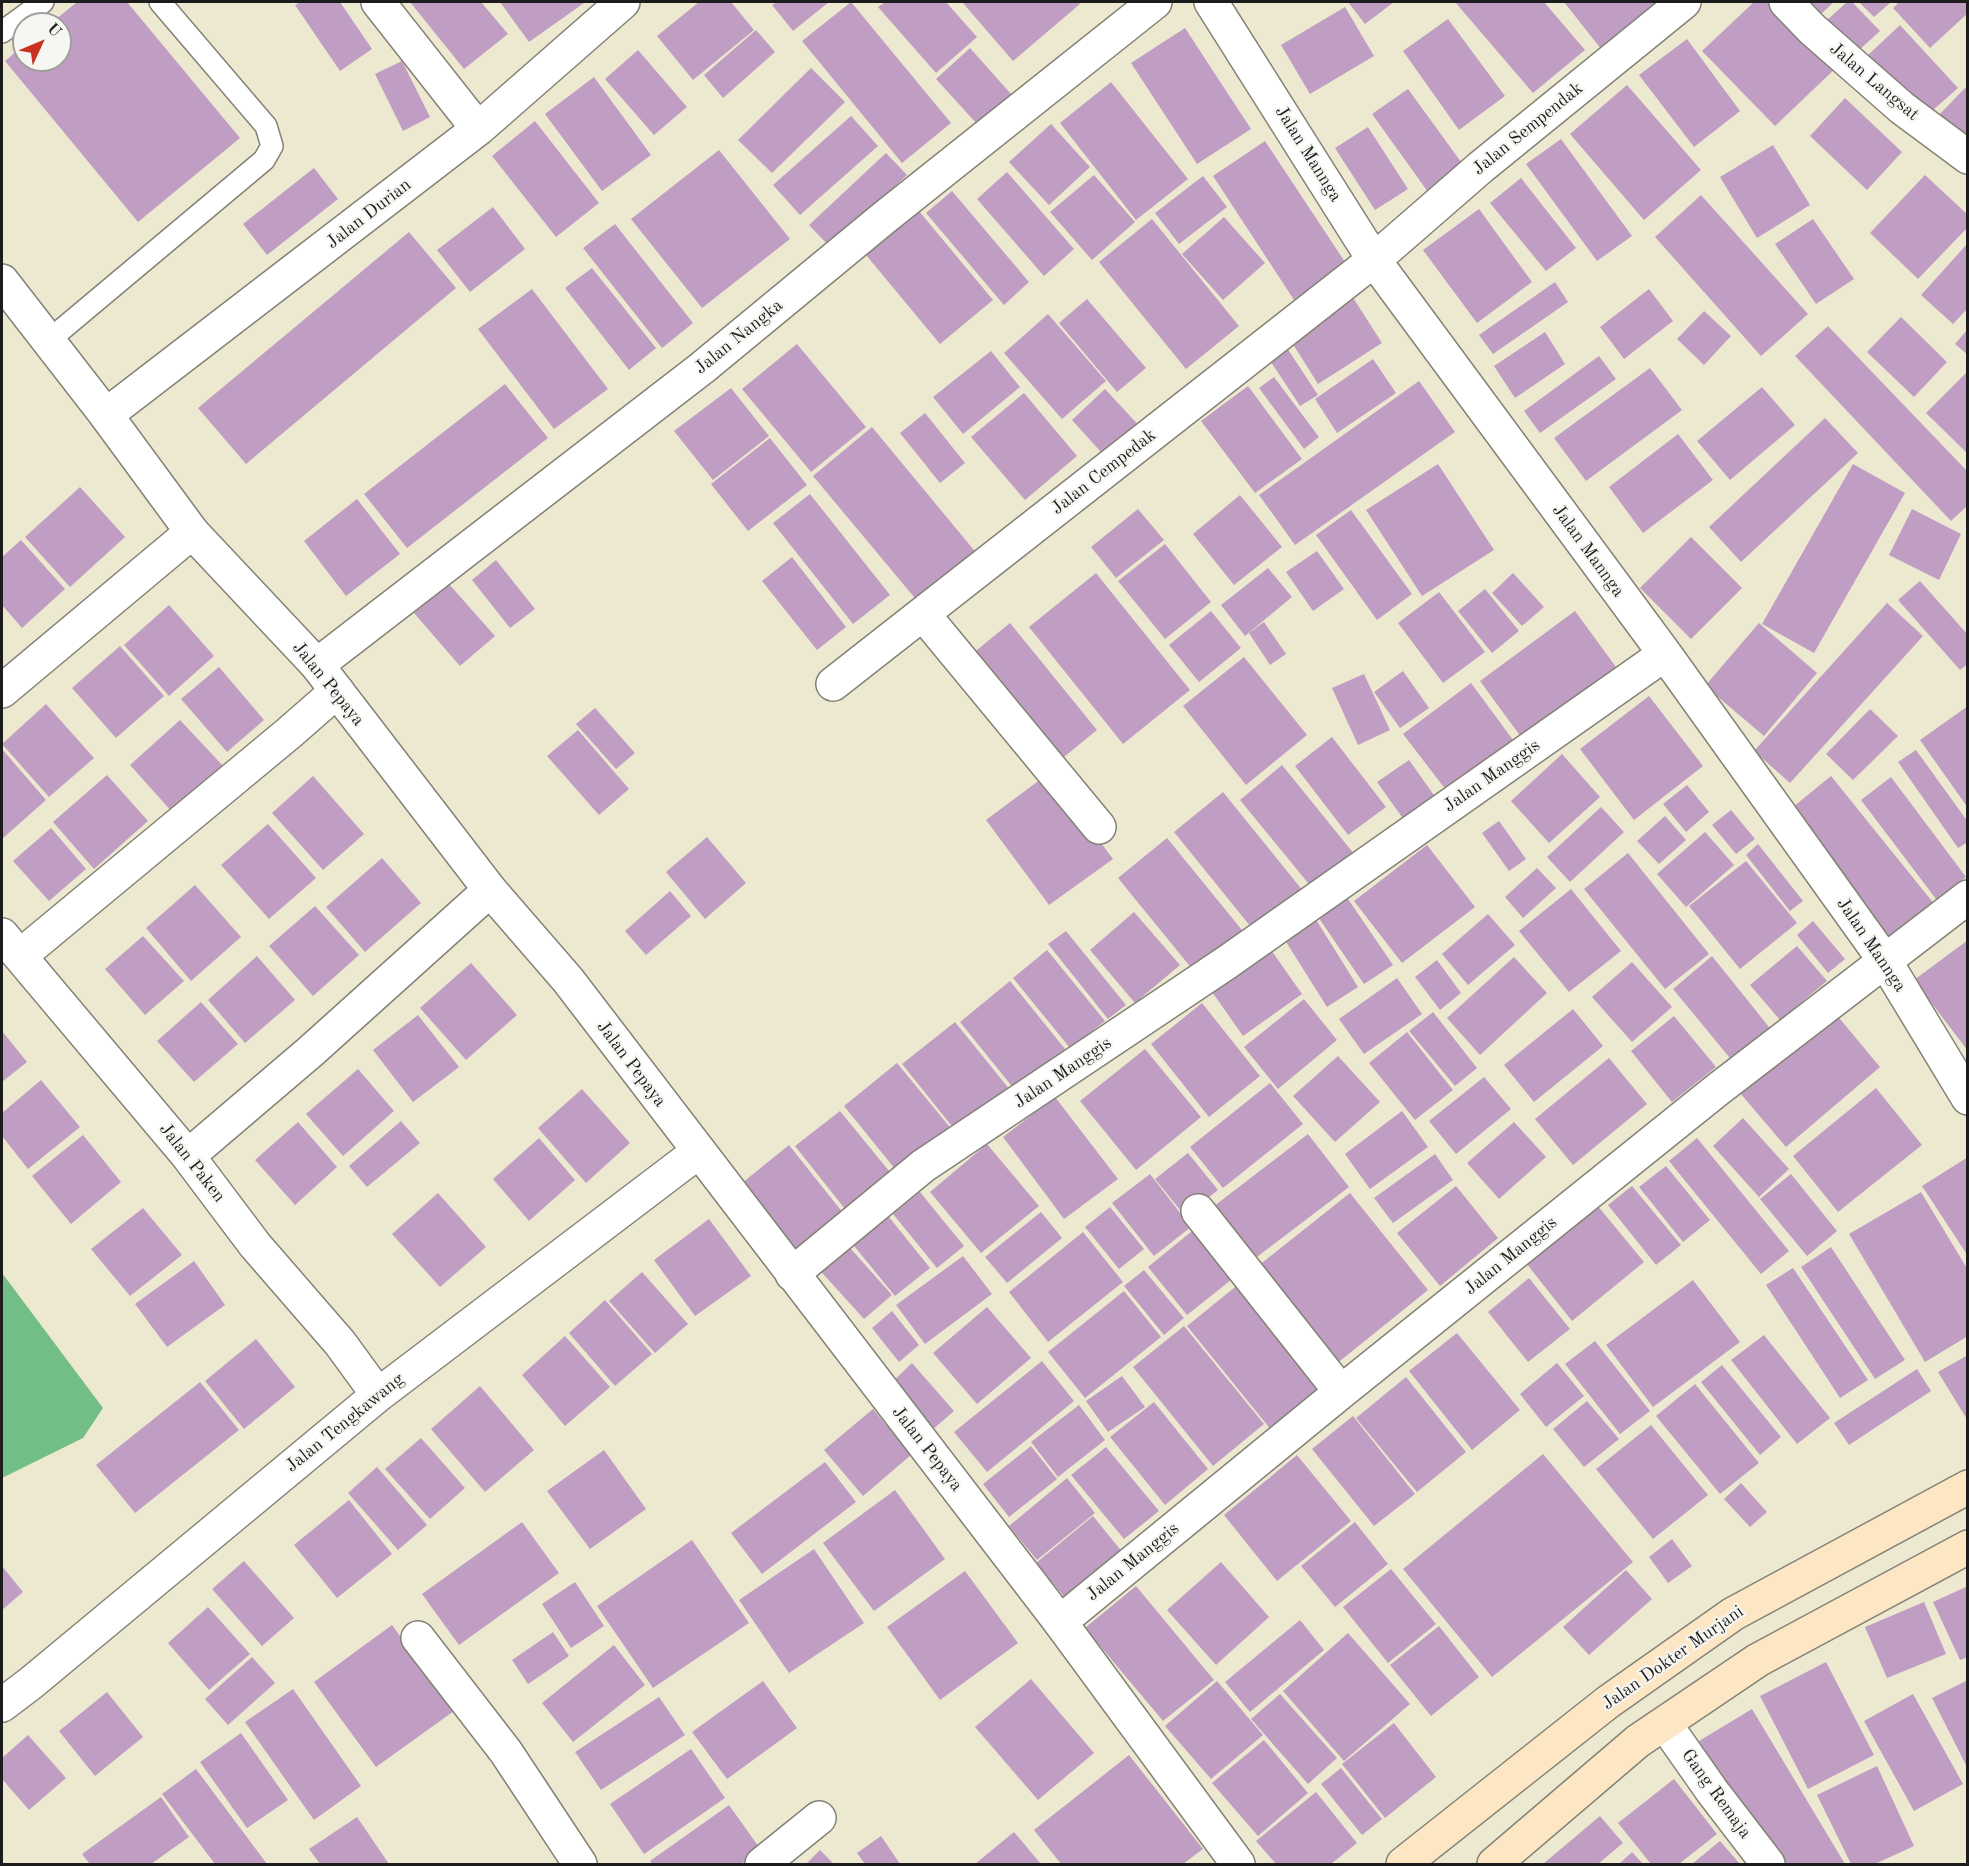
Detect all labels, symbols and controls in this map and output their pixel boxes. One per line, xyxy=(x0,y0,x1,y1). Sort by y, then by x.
north arrow xyxy=(12,12,72,72)
text: U xyxy=(43,21,64,41)
street label: Jalan Langsat xyxy=(1825,38,1923,126)
street label: Jalan Sempendak xyxy=(1468,78,1588,180)
street label: Jalan Mannga xyxy=(1270,102,1346,206)
street label: Jalan Durian xyxy=(322,174,416,254)
street label: Jalan Nangka xyxy=(690,295,788,379)
street label: Jalan Cempedak xyxy=(1047,424,1161,520)
street label: Jalan Mannga xyxy=(1547,500,1629,602)
street label: Jalan Pepaya xyxy=(287,637,369,731)
street label: Jalan Manggis xyxy=(1440,735,1544,817)
street label: Jalan Mannga xyxy=(1832,894,1910,996)
street label: Jalan Pepaya xyxy=(592,1017,670,1111)
street label: Jalan Manggis xyxy=(1010,1032,1116,1114)
street label: Jalan Paken xyxy=(154,1119,230,1207)
street label: Jalan Manggis xyxy=(1460,1212,1562,1300)
street label: Jalan Tengkawang xyxy=(281,1369,409,1477)
street label: Jalan Pepaya xyxy=(887,1402,967,1496)
street label: Jalan Manggis xyxy=(1082,1518,1184,1606)
street label: Jalan Dokter Murjani xyxy=(1598,1601,1748,1715)
street label: Gang Remaja xyxy=(1676,1745,1756,1843)

